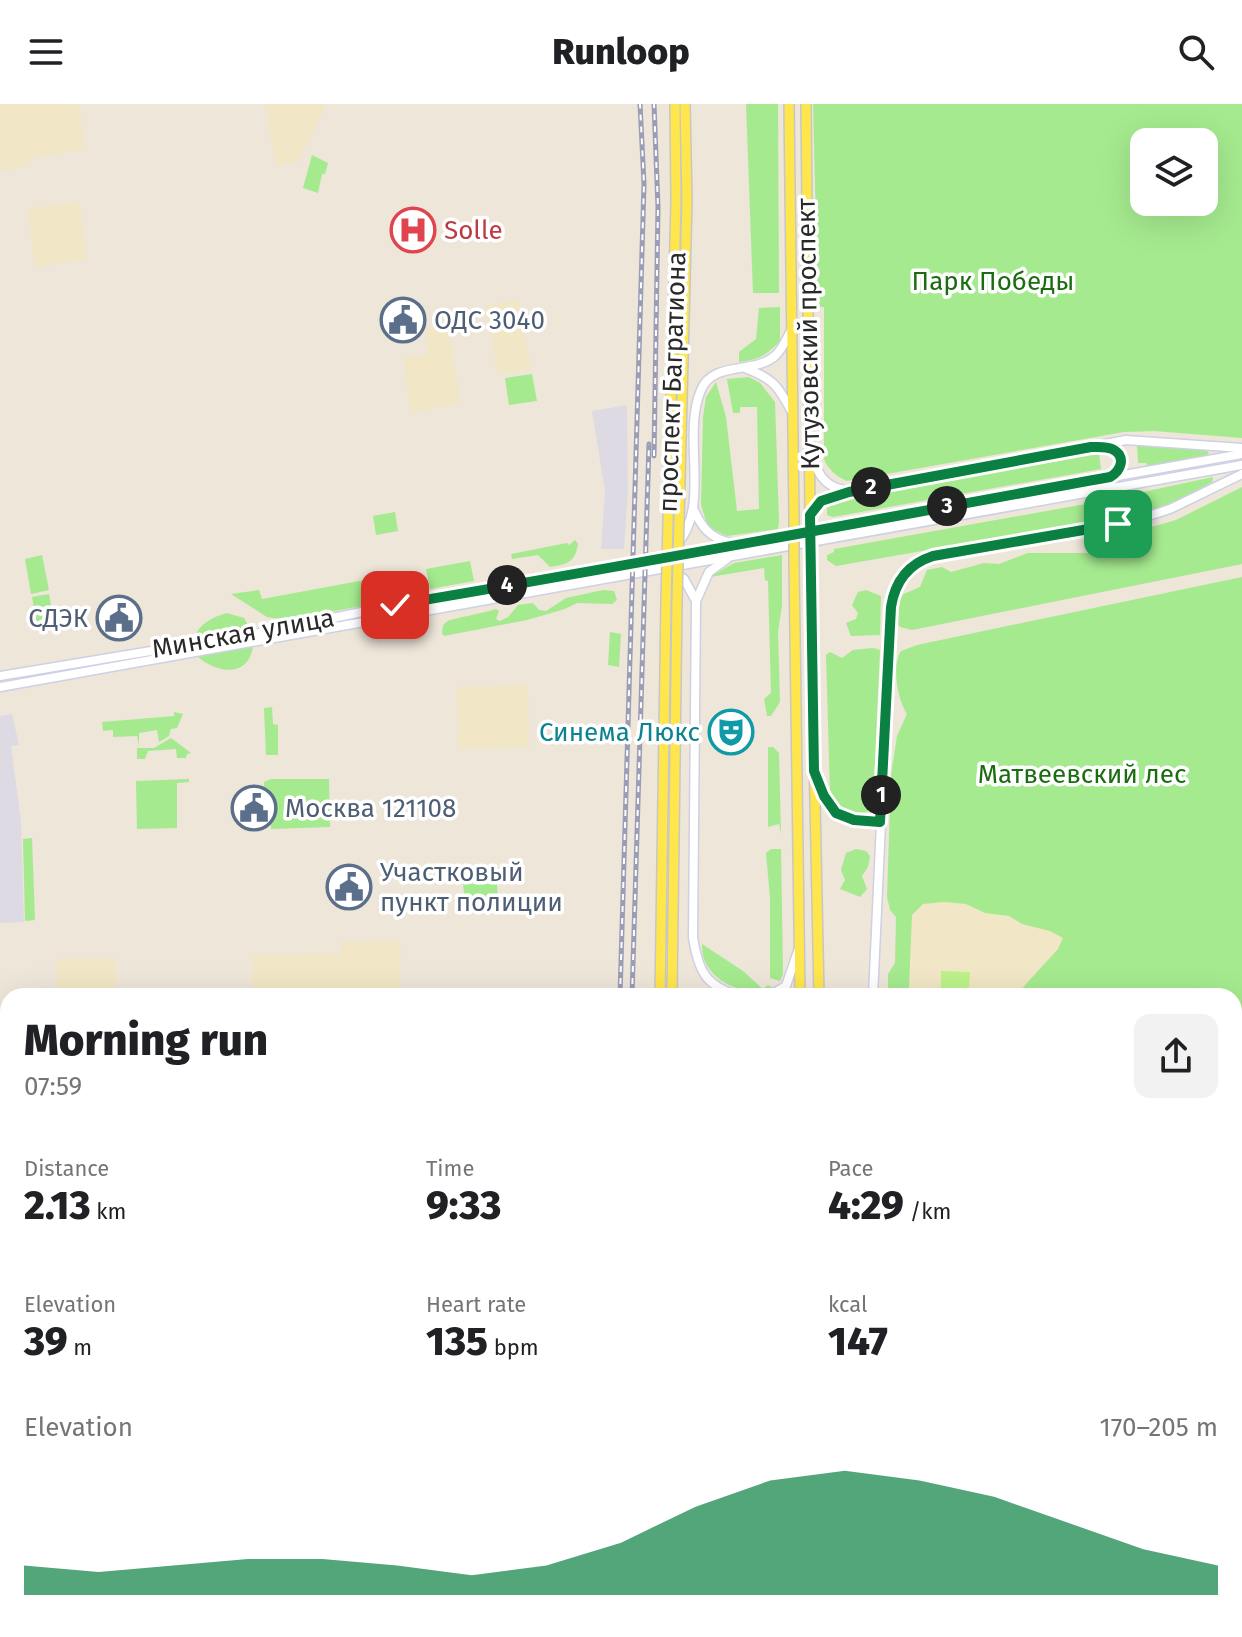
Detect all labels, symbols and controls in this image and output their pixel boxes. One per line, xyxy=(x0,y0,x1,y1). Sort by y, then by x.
icon: menu xyxy=(24,30,68,74)
text: Runloop xyxy=(552,30,690,74)
icon: search xyxy=(1174,30,1218,74)
map controls xyxy=(1130,128,1218,216)
button: layers xyxy=(1130,128,1218,216)
street label: Кутузовский проспект xyxy=(791,198,826,470)
hospital icon: Solle xyxy=(389,206,437,254)
place label: Solle xyxy=(444,215,503,246)
street label: проспект Багратиона xyxy=(652,251,693,513)
park label: Парк Победы xyxy=(912,266,1074,297)
public building icon: ОДС 3040 xyxy=(379,296,427,344)
place label: ОДС 3040 xyxy=(434,305,545,336)
pin: 2 xyxy=(851,467,891,507)
text: 2 xyxy=(865,473,877,500)
pin: 3 xyxy=(927,486,967,526)
pin xyxy=(1084,490,1152,558)
text: 3 xyxy=(941,492,953,519)
icon: arrive xyxy=(1096,502,1140,546)
pin: 4 xyxy=(487,565,527,605)
pin xyxy=(361,571,429,639)
text: 4 xyxy=(501,571,513,598)
icon: check xyxy=(373,583,417,627)
public building icon: СДЭК xyxy=(95,594,143,642)
street label: Минская улица xyxy=(150,602,337,665)
place label: СДЭК xyxy=(28,603,89,634)
theatre icon: Синема Люкс xyxy=(707,708,755,756)
place label: Синема Люкс xyxy=(539,717,700,748)
park label: Матвеевский лес xyxy=(978,759,1186,790)
pin: 1 xyxy=(861,775,901,815)
text: 1 xyxy=(876,781,886,808)
public building icon: Москва 121108 xyxy=(230,784,278,832)
place label: Москва 121108 xyxy=(285,793,456,824)
place label: Участковый пункт полиции xyxy=(380,857,563,918)
public building icon: Участковый пункт полиции xyxy=(325,863,373,911)
text: Morning run xyxy=(24,1014,268,1067)
button: share xyxy=(1134,1014,1218,1098)
text: 07:59 xyxy=(24,1071,82,1102)
text: Distance xyxy=(24,1155,109,1182)
text: Time xyxy=(426,1155,474,1182)
text: Pace xyxy=(828,1155,874,1182)
text: 2.13 xyxy=(24,1182,90,1230)
text: 9:33 xyxy=(426,1182,501,1230)
text: 4:29 xyxy=(828,1182,904,1230)
text: km xyxy=(90,1198,126,1225)
text: /km xyxy=(904,1198,951,1225)
text: Elevation xyxy=(24,1291,116,1318)
text: Heart rate xyxy=(426,1291,526,1318)
text: kcal xyxy=(828,1291,868,1318)
text: 39 xyxy=(24,1318,67,1366)
text: 135 xyxy=(426,1318,488,1366)
text: 147 xyxy=(828,1318,888,1366)
text: m xyxy=(67,1334,92,1361)
text: bpm xyxy=(488,1334,539,1361)
text: Elevation xyxy=(24,1412,133,1443)
text: 170–205 m xyxy=(1099,1412,1218,1443)

